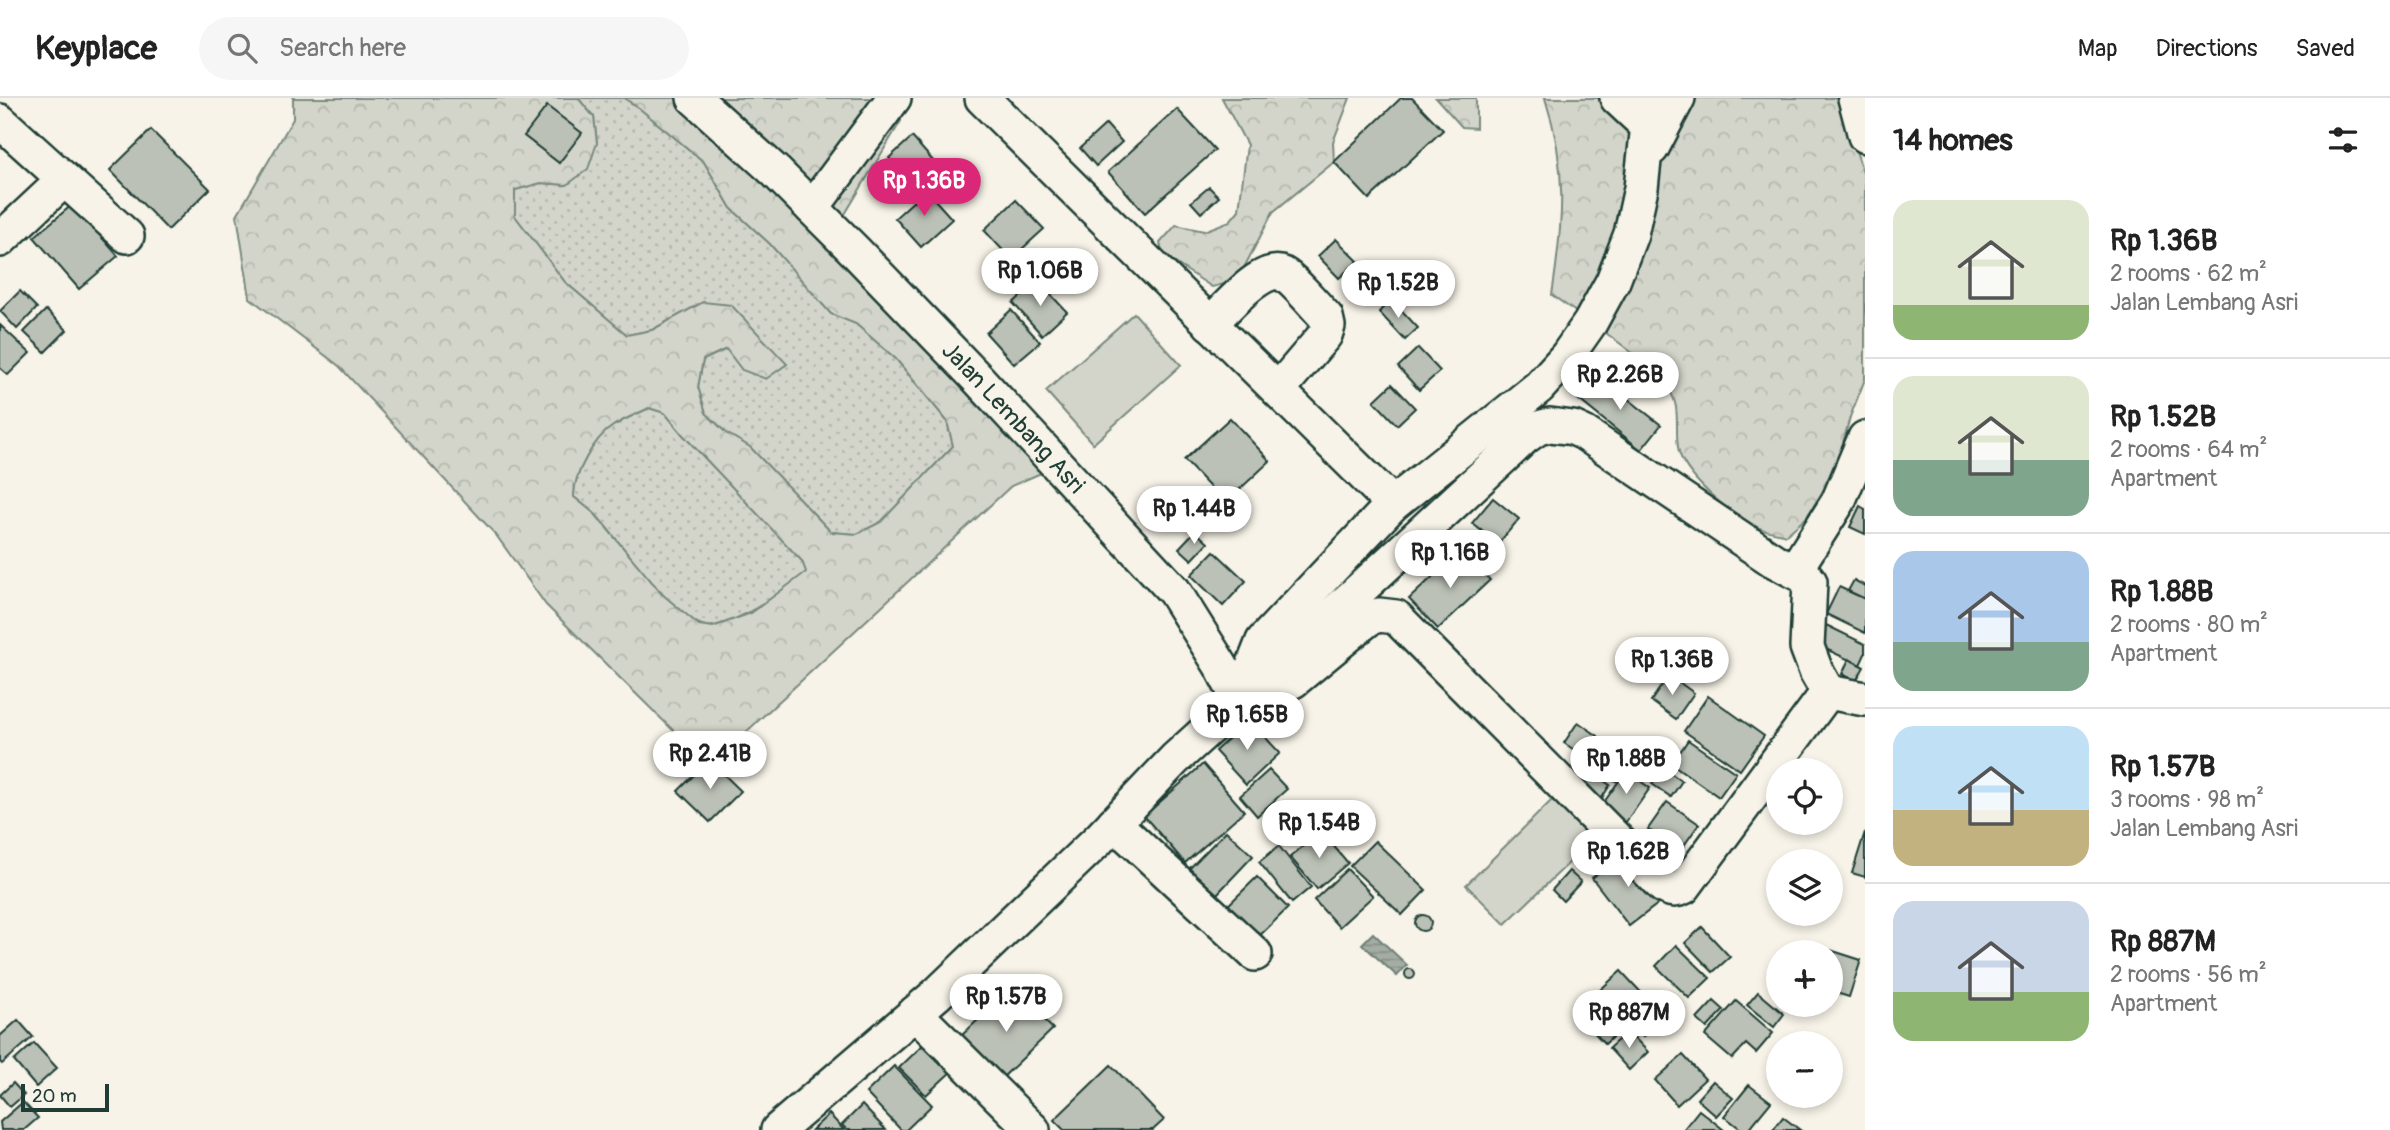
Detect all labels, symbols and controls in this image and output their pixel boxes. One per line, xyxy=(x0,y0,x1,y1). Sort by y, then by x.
search box xyxy=(199,17,689,80)
text: Keyplace xyxy=(35,28,157,69)
icon: search xyxy=(223,29,261,67)
text: Search here xyxy=(279,32,406,64)
text: Map xyxy=(2078,34,2118,63)
text: Directions xyxy=(2156,34,2257,63)
text: Saved xyxy=(2295,34,2355,63)
icon: filters xyxy=(2324,121,2362,159)
text: 14 homes xyxy=(1893,122,2013,159)
pin: Rp 1.36B xyxy=(852,158,996,218)
text: Rp 1.36B xyxy=(883,166,965,195)
text: Rp 1.36B xyxy=(2110,222,2218,259)
icon: home xyxy=(1949,228,2033,312)
pin: Rp 1.06B xyxy=(968,248,1112,308)
text: Rp 1.06B xyxy=(997,256,1083,285)
text: 2 rooms · 62 m² xyxy=(2110,259,2267,288)
pin: Rp 1.52B xyxy=(1326,260,1470,320)
text: Rp 1.52B xyxy=(1357,268,1439,297)
text: Jalan Lembang Asri xyxy=(2110,288,2298,317)
street label: Jalan Lembang Asri xyxy=(935,336,1090,500)
pin: Rp 2.26B xyxy=(1548,352,1692,412)
text: Rp 2.26B xyxy=(1577,360,1663,389)
text: Rp 1.52B xyxy=(2110,398,2216,435)
icon: home xyxy=(1949,404,2033,488)
text: 2 rooms · 64 m² xyxy=(2110,435,2267,464)
text: Apartment xyxy=(2110,464,2217,493)
pin: Rp 1.44B xyxy=(1122,486,1266,546)
text: Rp 1.44B xyxy=(1153,494,1235,523)
pin: Rp 1.16B xyxy=(1378,531,1522,590)
text: Rp 1.16B xyxy=(1411,538,1489,567)
text: Rp 1.88B xyxy=(2110,573,2214,610)
icon: home xyxy=(1949,579,2033,663)
text: 2 rooms · 80 m² xyxy=(2110,610,2268,639)
pin: Rp 1.36B xyxy=(1600,638,1744,697)
text: Apartment xyxy=(2110,639,2217,668)
text: Rp 1.36B xyxy=(1631,645,1713,674)
pin: Rp 1.65B xyxy=(1175,692,1319,752)
text: Rp 1.65B xyxy=(1206,700,1288,729)
pin: Rp 2.41B xyxy=(638,732,782,791)
pin: Rp 1.88B xyxy=(1554,736,1698,796)
text: Rp 2.41B xyxy=(669,739,751,768)
text: Rp 1.88B xyxy=(1586,744,1666,773)
text: Rp 1.57B xyxy=(2110,748,2215,785)
icon: home xyxy=(1949,754,2033,838)
map controls xyxy=(1766,758,1843,1108)
button: locate xyxy=(1766,758,1843,835)
text: 3 rooms · 98 m² xyxy=(2110,785,2264,814)
pin: Rp 1.54B xyxy=(1247,800,1391,860)
text: Rp 1.54B xyxy=(1278,808,1360,837)
text: Jalan Lembang Asri xyxy=(2110,814,2298,843)
pin: Rp 1.62B xyxy=(1556,830,1700,889)
text: Rp 1.62B xyxy=(1587,837,1669,866)
button: layers xyxy=(1766,849,1843,926)
text: Rp 887M xyxy=(2110,923,2216,960)
icon: home xyxy=(1949,929,2033,1013)
button: + xyxy=(1766,940,1843,1017)
text: 2 rooms · 56 m² xyxy=(2110,960,2267,989)
pin: Rp 1.57B xyxy=(934,974,1078,1034)
text: Rp 1.57B xyxy=(966,982,1046,1011)
text: Apartment xyxy=(2110,989,2217,1018)
pin: Rp 887M xyxy=(1564,990,1694,1050)
text: Rp 887M xyxy=(1588,998,1670,1027)
button: − xyxy=(1766,1031,1843,1108)
scale bar xyxy=(21,1081,108,1113)
text: 20 m xyxy=(32,1084,77,1108)

